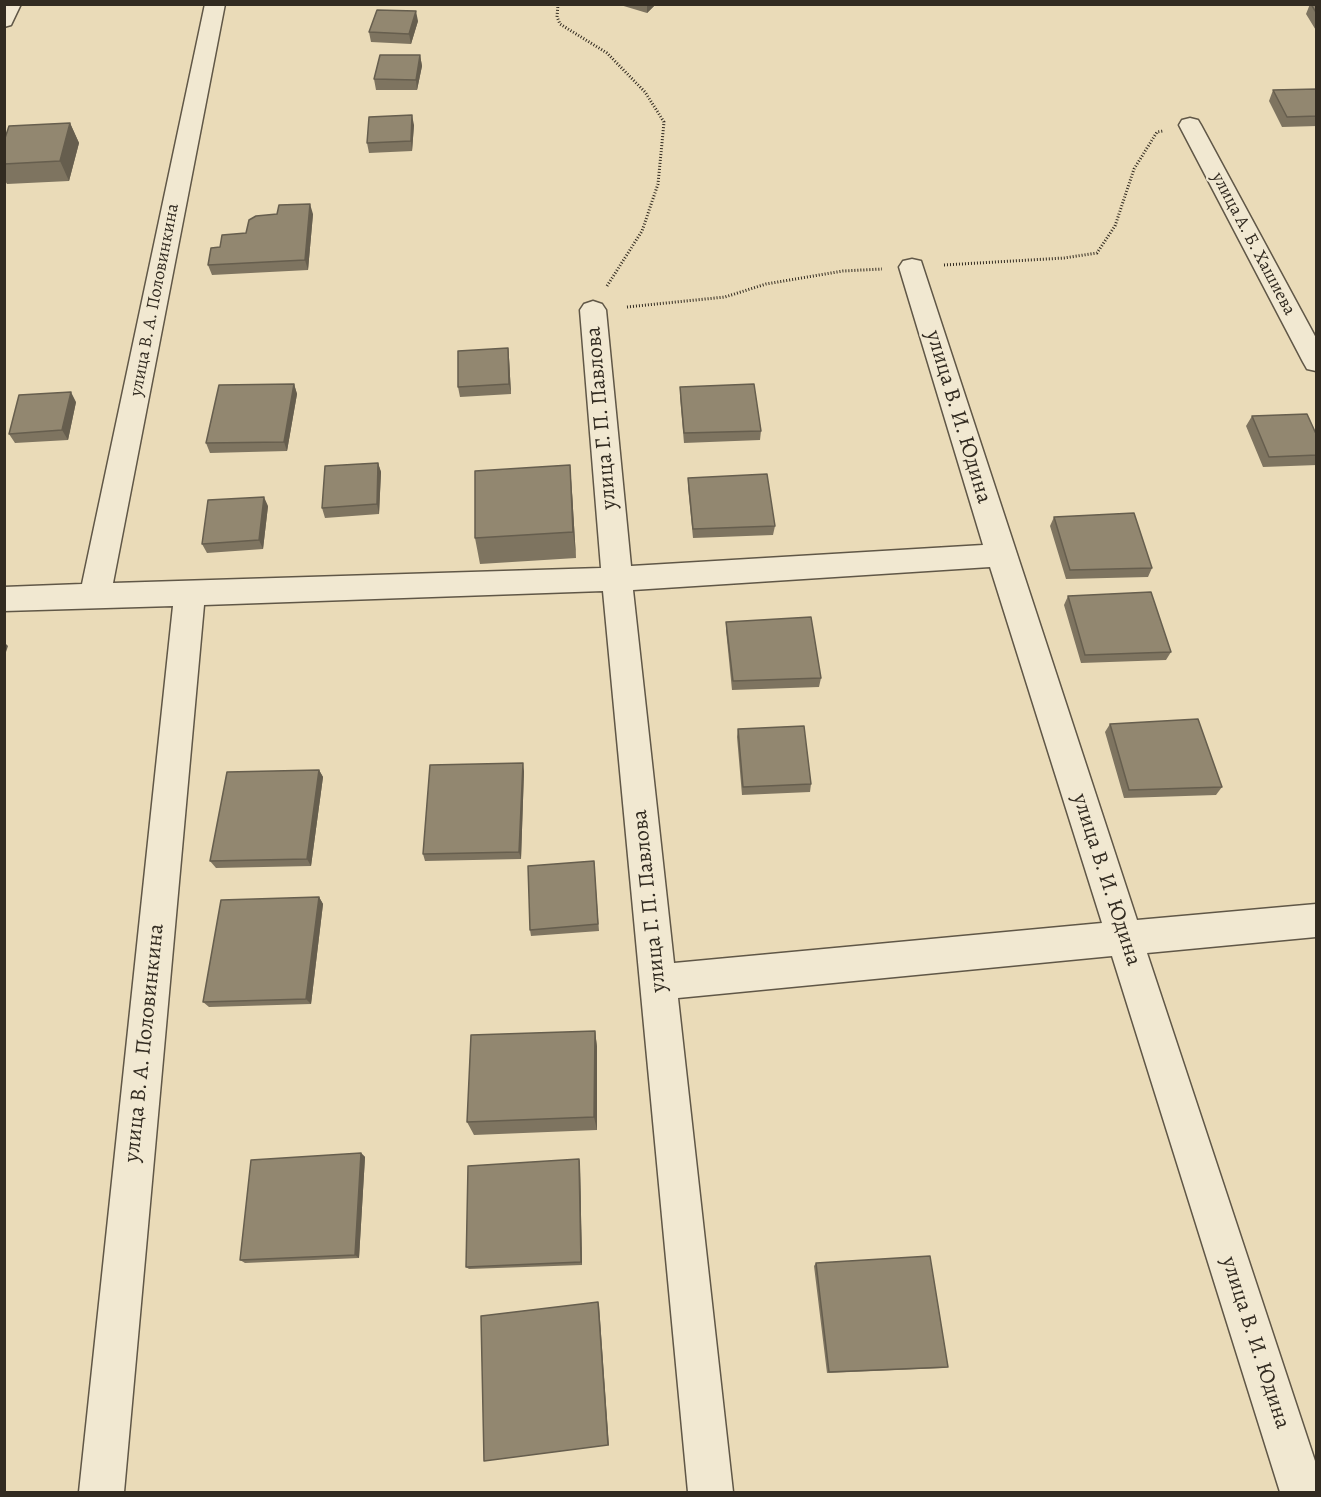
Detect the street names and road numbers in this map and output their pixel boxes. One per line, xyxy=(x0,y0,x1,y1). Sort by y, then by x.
street label: улица А. Б. Хашиева xyxy=(1206,169,1300,319)
street label: улица В. А. Половинкина xyxy=(126,202,184,398)
street label: улица Г. П. Павлова xyxy=(581,325,623,511)
street label: улица В. И. Юдина xyxy=(919,327,997,507)
street label: улица В. И. Юдина xyxy=(1066,791,1146,969)
street label: улица Г. П. Павлова xyxy=(627,808,673,994)
street label: улица В. А. Половинкина xyxy=(119,923,171,1163)
street label: улица В. И. Юдина xyxy=(1215,1254,1295,1432)

